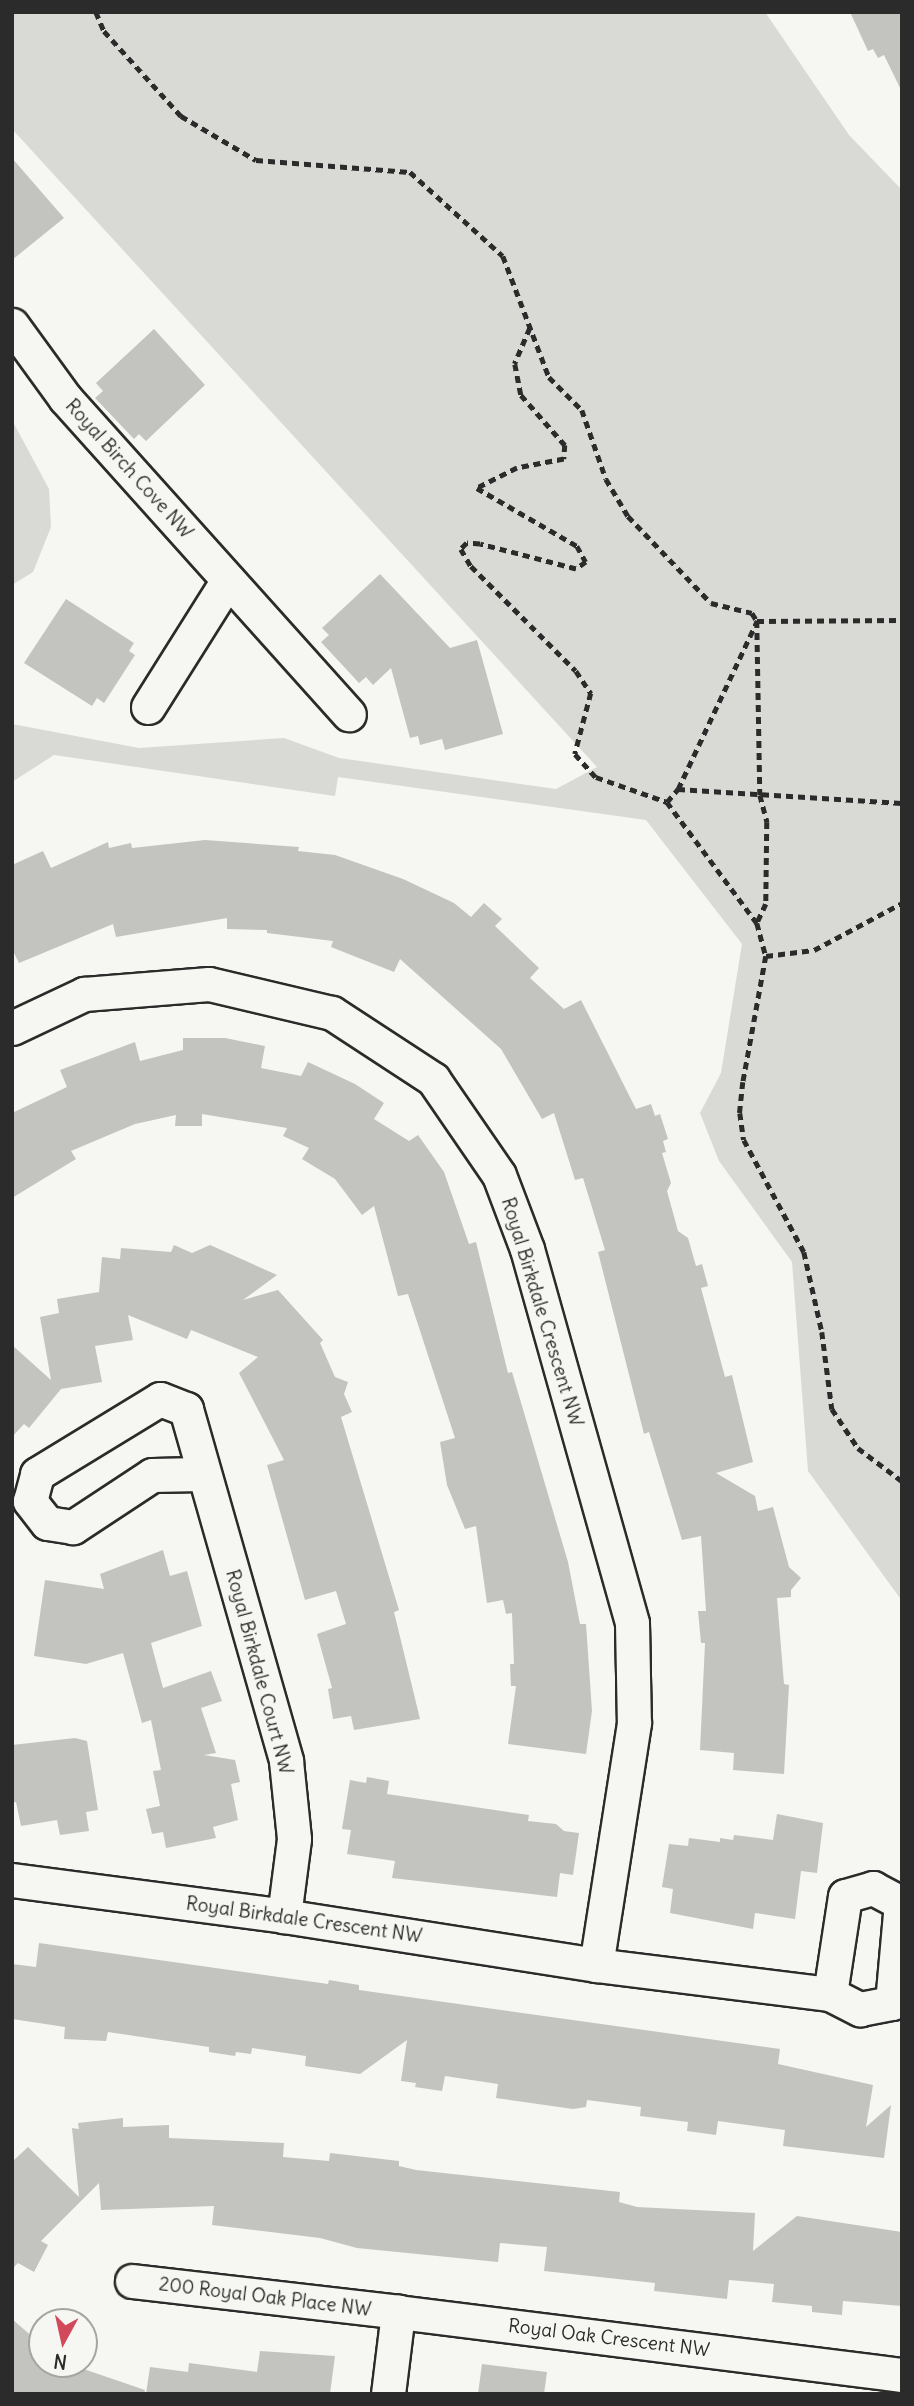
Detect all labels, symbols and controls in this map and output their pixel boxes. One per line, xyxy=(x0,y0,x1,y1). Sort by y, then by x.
street label: Royal Birch Cove NW xyxy=(60,395,198,543)
street label: Royal Birkdale Crescent NW xyxy=(496,1195,588,1429)
street label: Royal Birkdale Court NW xyxy=(221,1567,297,1777)
street label: Royal Birkdale Crescent NW xyxy=(184,1892,424,1948)
street label: 200 Royal Oak Place NW xyxy=(158,2273,372,2321)
north arrow xyxy=(28,2308,98,2378)
street label: Royal Oak Crescent NW xyxy=(507,2314,711,2362)
text: N xyxy=(52,2349,69,2375)

